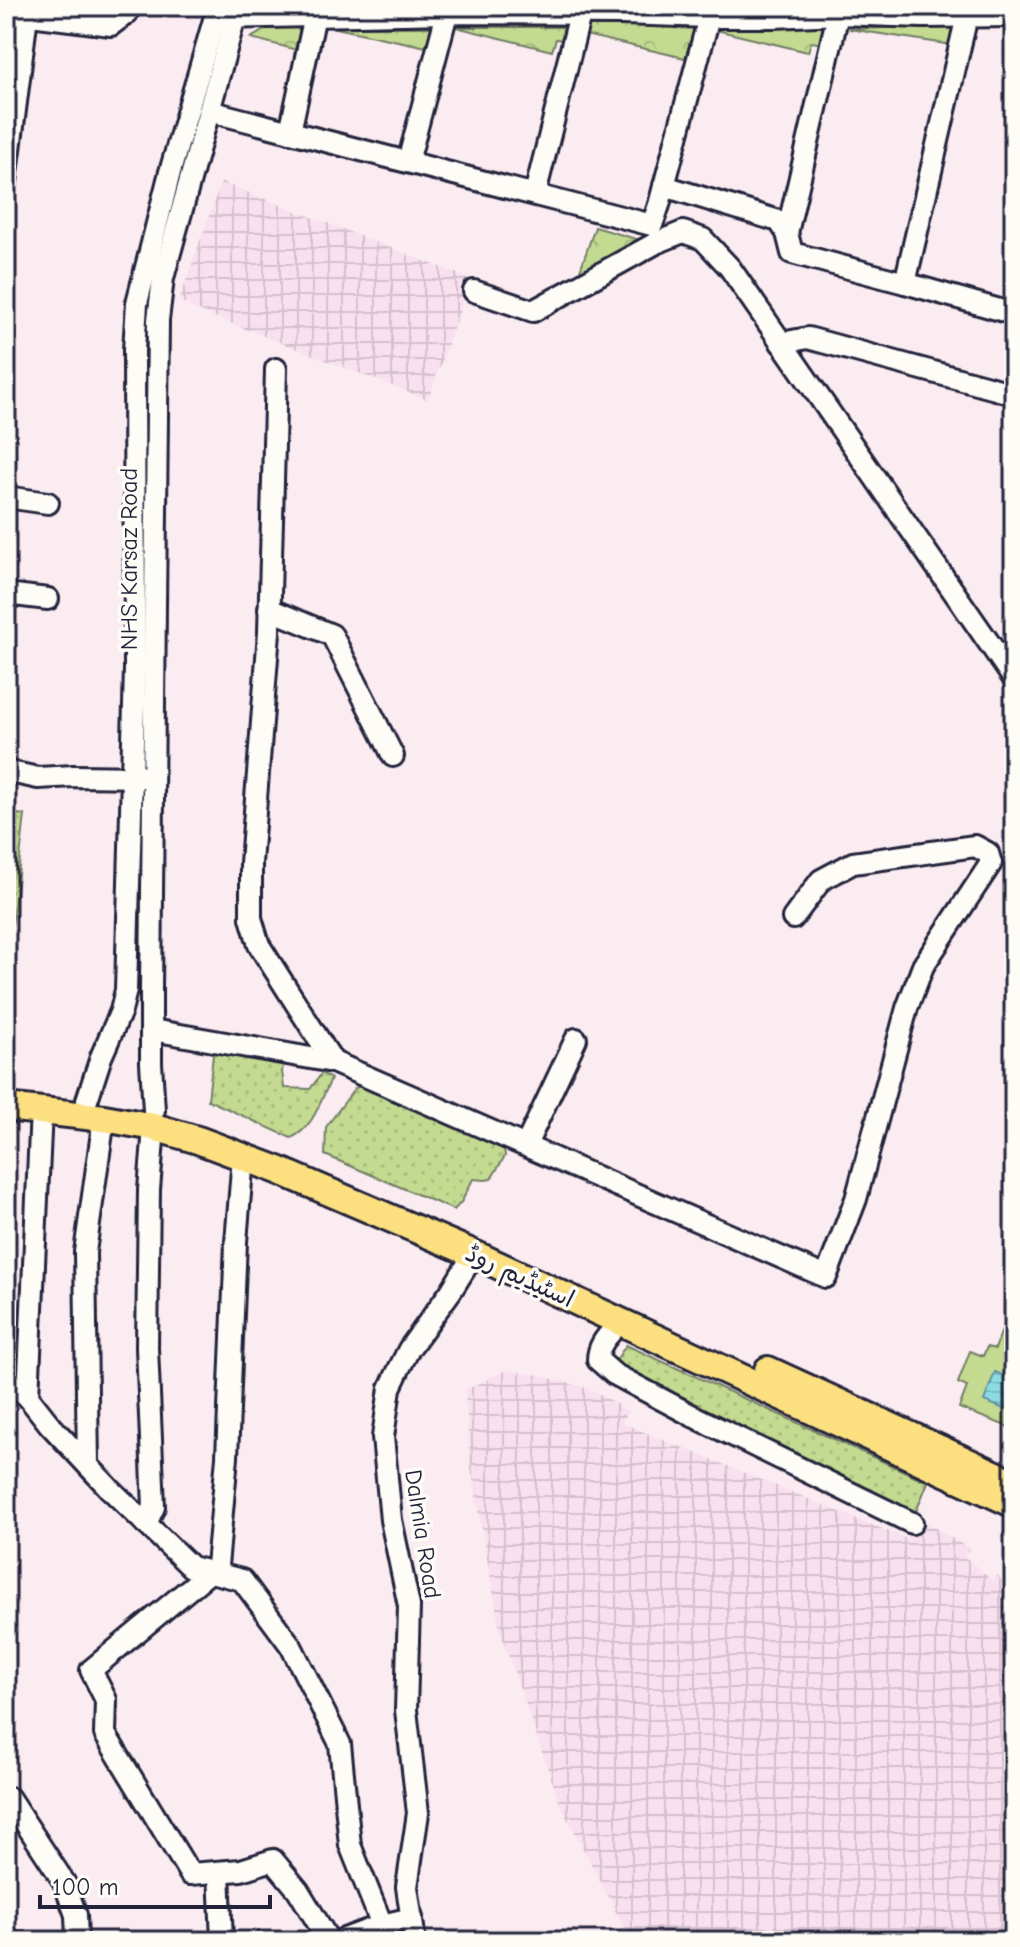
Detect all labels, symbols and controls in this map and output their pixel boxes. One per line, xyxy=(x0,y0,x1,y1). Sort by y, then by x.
street label: NHS Karsaz Road xyxy=(115,468,143,650)
street label: اسٹیڈیم روڈ xyxy=(460,1239,579,1317)
street label: Dalmia Road xyxy=(399,1467,447,1601)
scale bar xyxy=(40,1859,270,1909)
text: 100 m xyxy=(52,1873,119,1901)

